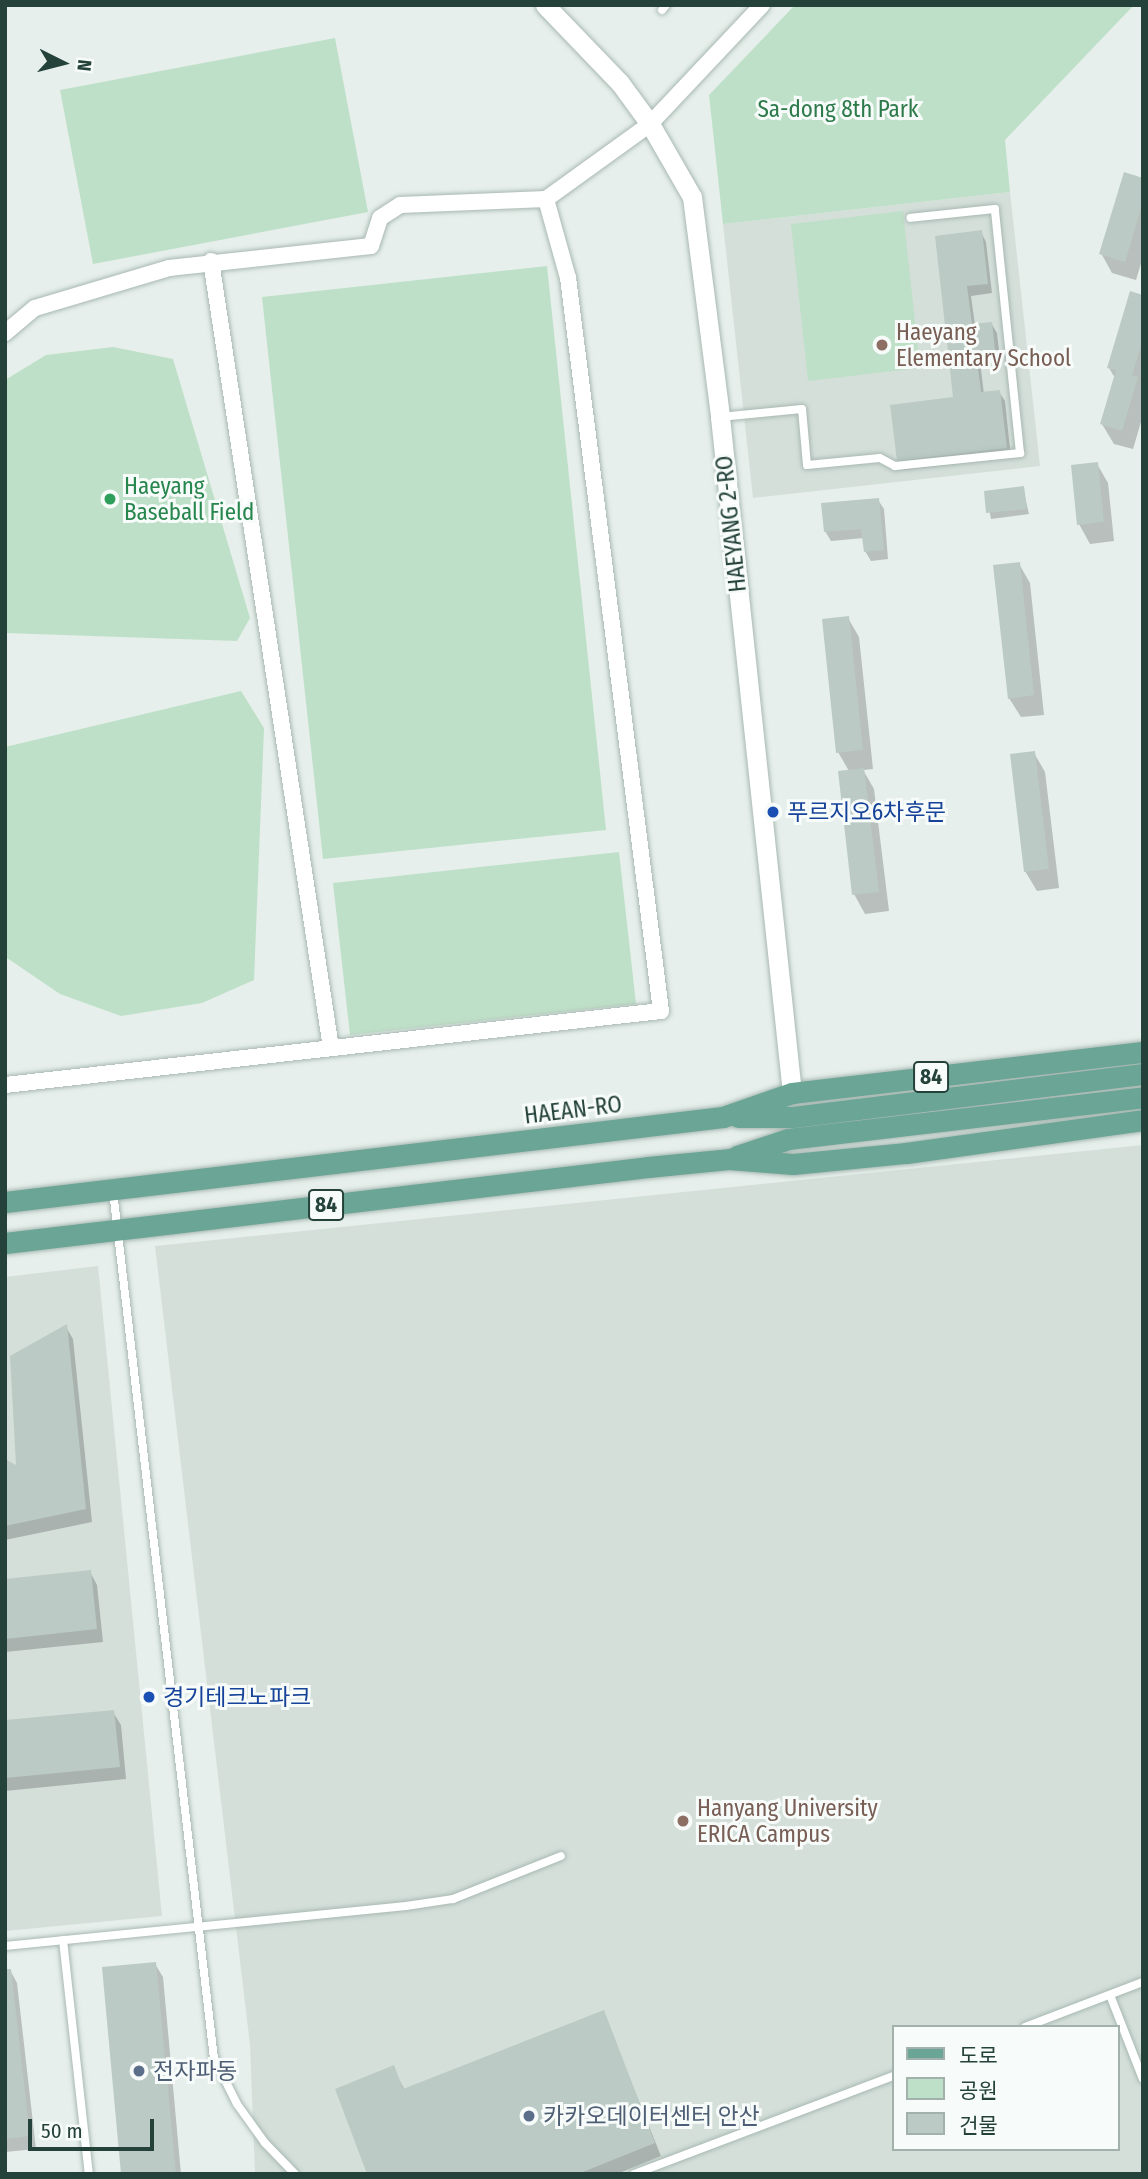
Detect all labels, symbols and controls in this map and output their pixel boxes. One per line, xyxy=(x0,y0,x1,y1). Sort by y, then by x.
north arrow xyxy=(28,28,98,98)
text: N xyxy=(72,58,96,72)
park label: Sa-dong 8th Park xyxy=(757,95,919,123)
place label: Haeyang Elementary School xyxy=(896,318,1071,372)
marker: Haeyang Elementary School xyxy=(874,337,890,353)
street label: HAEYANG 2-RO xyxy=(710,454,752,594)
place label: Haeyang Baseball Field xyxy=(124,472,254,526)
marker: Haeyang Baseball Field xyxy=(102,491,118,507)
place label: 푸르지오6차후문 xyxy=(787,798,947,826)
marker: 푸르지오6차후문 xyxy=(765,804,781,820)
road number: 84 xyxy=(912,1060,950,1094)
street label: HAEAN-RO xyxy=(523,1090,623,1130)
road number: 84 xyxy=(307,1188,345,1222)
place label: 경기테크노파크 xyxy=(163,1683,311,1711)
marker: 경기테크노파크 xyxy=(141,1689,157,1705)
place label: Hanyang University ERICA Campus xyxy=(697,1794,878,1848)
marker: Hanyang University ERICA Campus xyxy=(675,1813,691,1829)
legend xyxy=(892,2025,1120,2151)
text: 도로 xyxy=(959,2043,998,2069)
place label: 전자파동 xyxy=(153,2057,238,2085)
marker: 전자파동 xyxy=(131,2063,147,2079)
text: 공원 xyxy=(959,2078,998,2104)
place label: 카카오데이터센터 안산 xyxy=(543,2102,760,2130)
scale bar xyxy=(32,2106,158,2150)
marker: 카카오데이터센터 안산 xyxy=(521,2108,537,2124)
text: 건물 xyxy=(959,2113,998,2139)
text: 50 m xyxy=(41,2118,83,2144)

